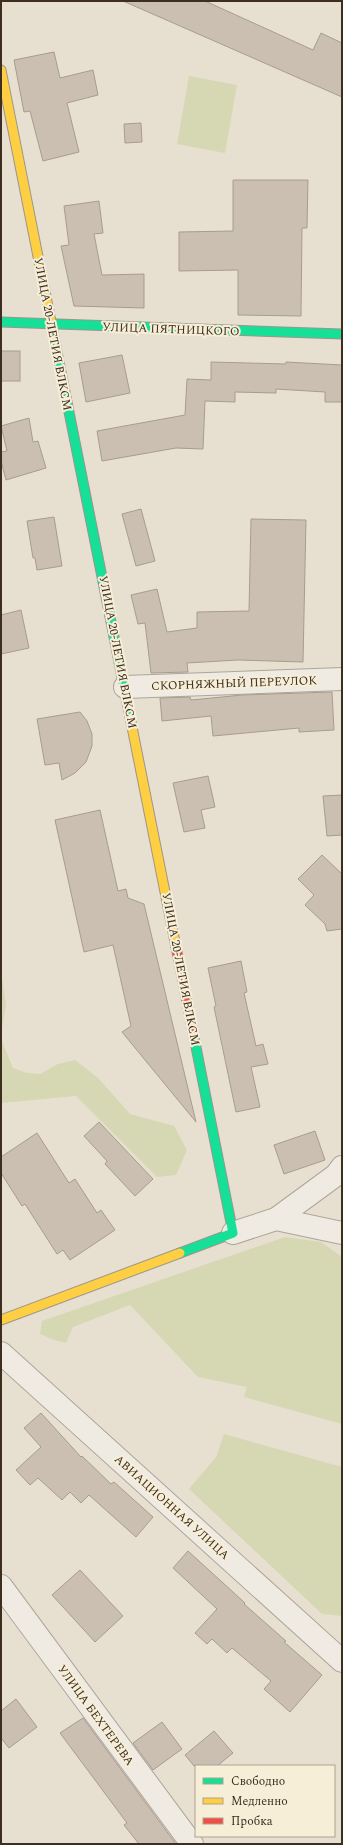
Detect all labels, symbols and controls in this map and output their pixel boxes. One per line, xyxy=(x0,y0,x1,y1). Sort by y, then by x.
street label: УЛИЦА 20-ЛЕТИЯ ВЛКСМ xyxy=(28,256,77,412)
street label: УЛИЦА ПЯТНИЦКОГО xyxy=(102,318,240,341)
street label: УЛИЦА 20-ЛЕТИЯ ВЛКСМ xyxy=(93,574,142,730)
street label: СКОРНЯЖНЫЙ ПЕРЕУЛОК xyxy=(151,671,318,696)
street label: УЛИЦА 20-ЛЕТИЯ ВЛКСМ xyxy=(156,891,205,1047)
street label: АВИАЦИОННАЯ УЛИЦА xyxy=(110,1450,234,1564)
street label: УЛИЦА БЕХТЕРЕВА xyxy=(52,1661,139,1770)
legend xyxy=(195,1765,335,1837)
text: Свободно xyxy=(231,1772,285,1791)
text: Медленно xyxy=(231,1792,288,1811)
text: Пробка xyxy=(231,1812,273,1831)

